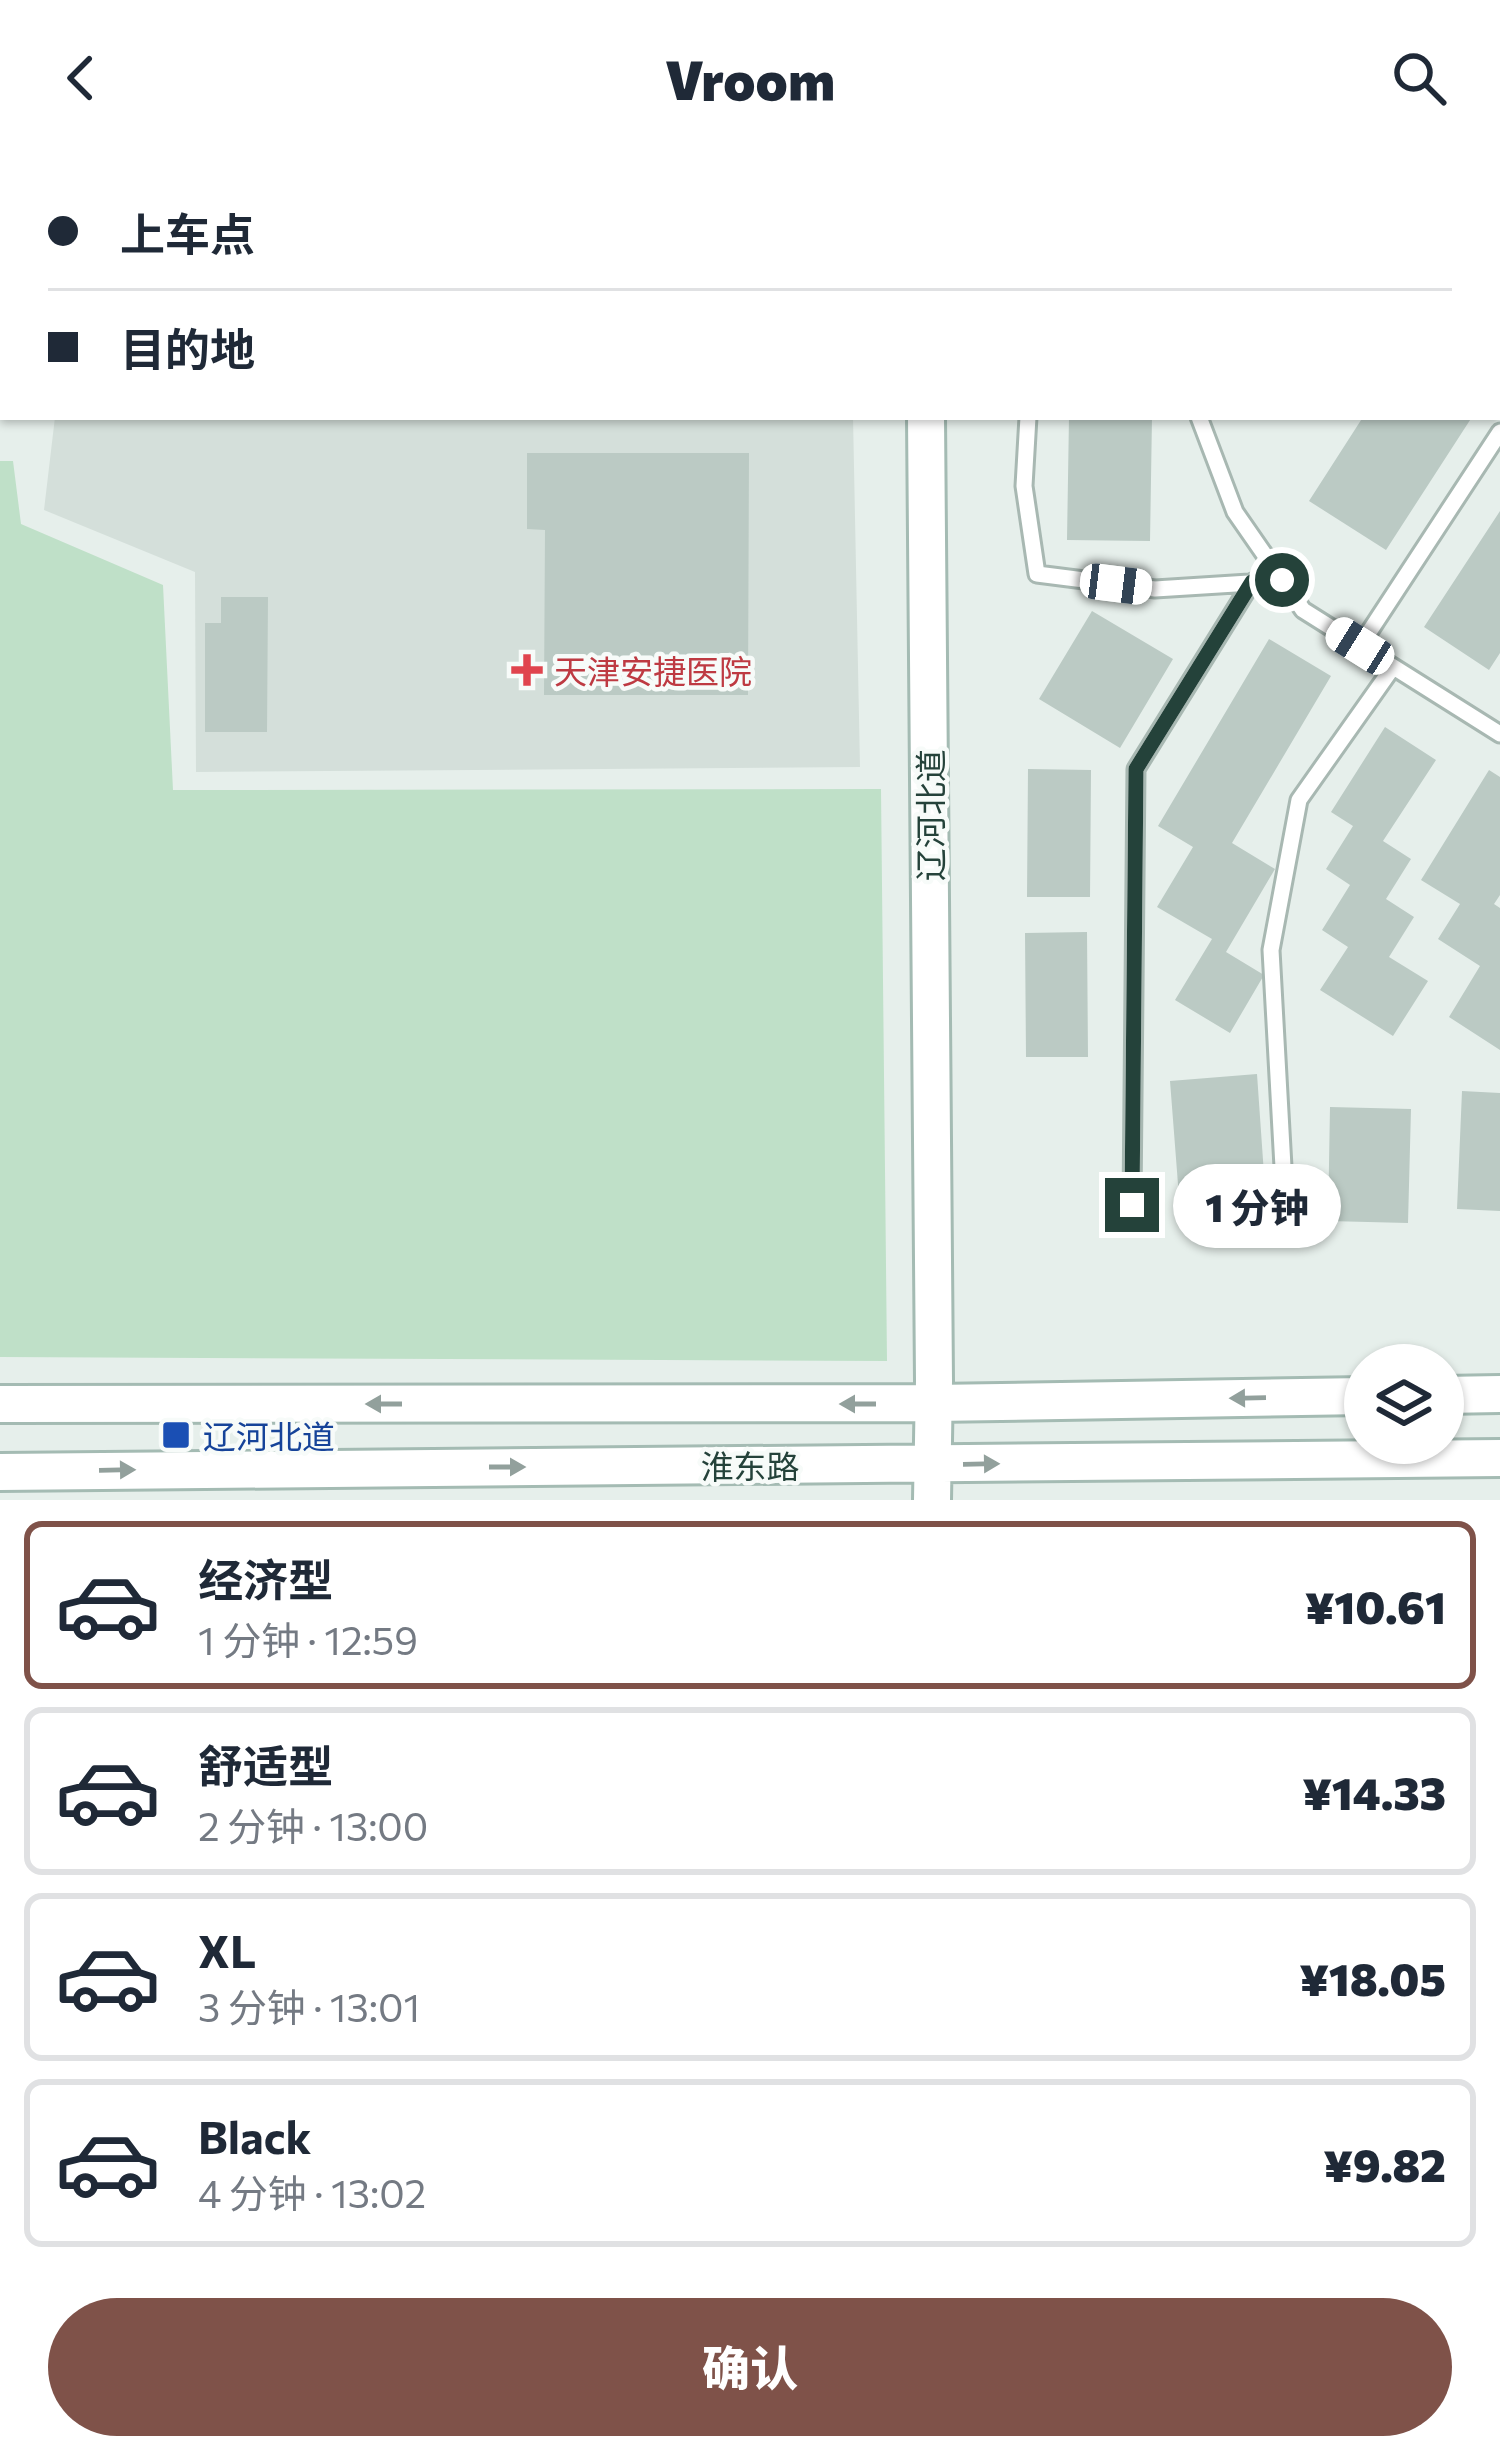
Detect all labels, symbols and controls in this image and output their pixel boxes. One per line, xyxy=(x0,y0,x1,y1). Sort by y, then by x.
icon: back xyxy=(48,45,114,111)
text: Vroom xyxy=(665,45,835,111)
icon: search xyxy=(1386,45,1452,111)
text: 上车点 xyxy=(120,205,255,260)
text: 目的地 xyxy=(120,320,255,375)
route start xyxy=(1255,553,1309,607)
car xyxy=(1078,562,1154,606)
car xyxy=(1320,612,1400,680)
place label: 天津安捷医院 xyxy=(554,650,752,691)
marker: 天津安捷医院 xyxy=(511,654,543,686)
street label: 辽河北道 xyxy=(909,749,950,881)
callout: 1 分钟 xyxy=(1174,1163,1342,1247)
route end xyxy=(1105,1178,1159,1232)
text: 1 分钟 xyxy=(1205,1182,1309,1230)
map controls xyxy=(1344,1344,1464,1464)
button: layers xyxy=(1344,1344,1464,1464)
one-way arrow xyxy=(1228,1388,1266,1408)
one-way arrow xyxy=(364,1394,402,1414)
one-way arrow xyxy=(838,1394,876,1413)
place label: 辽河北道 xyxy=(203,1415,335,1456)
marker: 辽河北道 xyxy=(160,1419,192,1451)
street label: 淮东路 xyxy=(701,1445,800,1486)
one-way arrow xyxy=(963,1454,1001,1474)
one-way arrow xyxy=(489,1457,527,1476)
one-way arrow xyxy=(99,1460,137,1479)
icon: car xyxy=(54,1551,162,1659)
text: 经济型 xyxy=(198,1551,333,1606)
text: ¥10.61 xyxy=(1305,1578,1446,1633)
text: 1 分钟 · 12:59 xyxy=(198,1615,418,1663)
icon: car xyxy=(54,1737,162,1845)
text: 舒适型 xyxy=(198,1737,333,1792)
text: ¥14.33 xyxy=(1302,1764,1446,1819)
text: 2 分钟 · 13:00 xyxy=(198,1801,428,1849)
text: XL xyxy=(198,1922,256,1977)
icon: car xyxy=(54,1923,162,2031)
text: ¥18.05 xyxy=(1299,1950,1446,2005)
text: 3 分钟 · 13:01 xyxy=(198,1982,420,2030)
text: Black xyxy=(198,2108,311,2163)
icon: car xyxy=(54,2109,162,2217)
text: ¥9.82 xyxy=(1323,2136,1446,2191)
text: 4 分钟 · 13:02 xyxy=(198,2168,426,2216)
button: 确认 xyxy=(48,2298,1452,2436)

